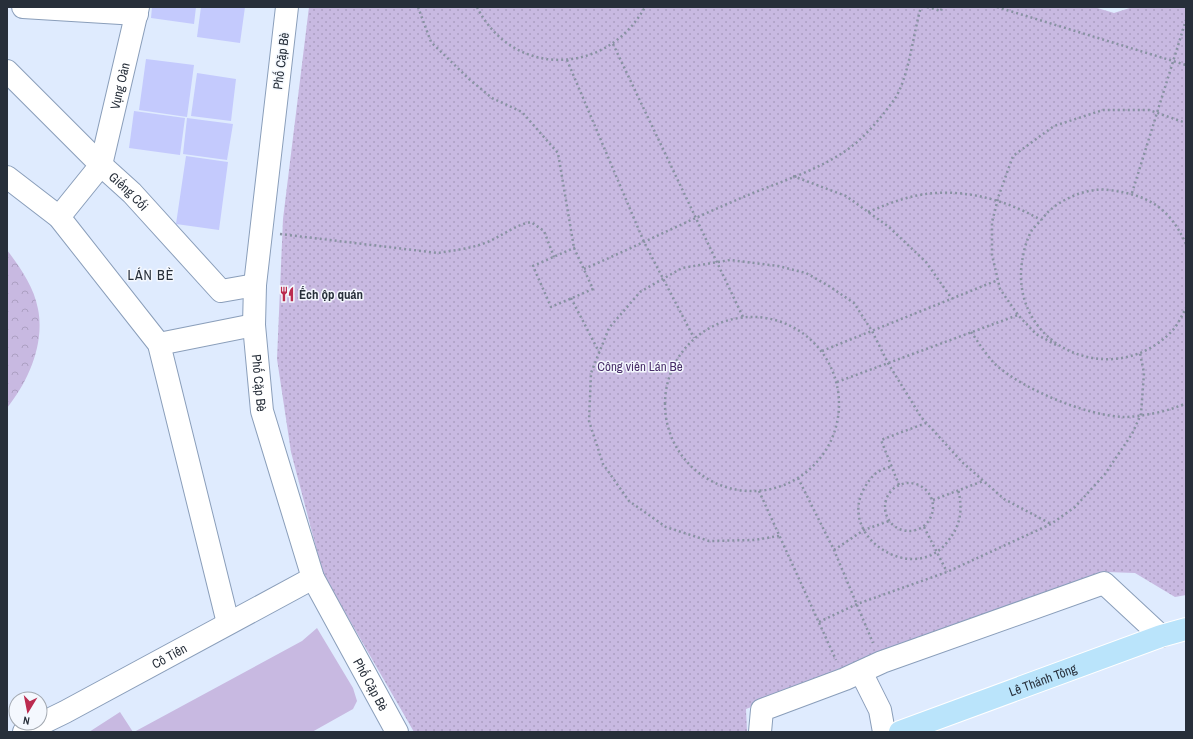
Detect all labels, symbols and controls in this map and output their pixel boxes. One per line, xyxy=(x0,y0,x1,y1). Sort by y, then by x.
street label: Phố Cặp Bè xyxy=(269,31,293,91)
street label: Vụng Oản xyxy=(106,61,133,111)
street label: Giếng Cối xyxy=(105,168,152,214)
district label: LÁN BÈ xyxy=(128,266,174,284)
restaurant icon: Ếch ộp quán xyxy=(278,285,296,303)
place label: Ếch ộp quán xyxy=(299,285,363,303)
street label: Phố Cặp Bè xyxy=(248,353,271,412)
park label: Công viên Lán Bè xyxy=(597,358,683,375)
street label: Cô Tiên xyxy=(149,639,190,672)
street label: Phố Cặp Bè xyxy=(350,655,392,714)
street label: Lê Thánh Tông xyxy=(1006,659,1079,700)
north arrow xyxy=(8,691,48,731)
text: N xyxy=(22,713,31,728)

